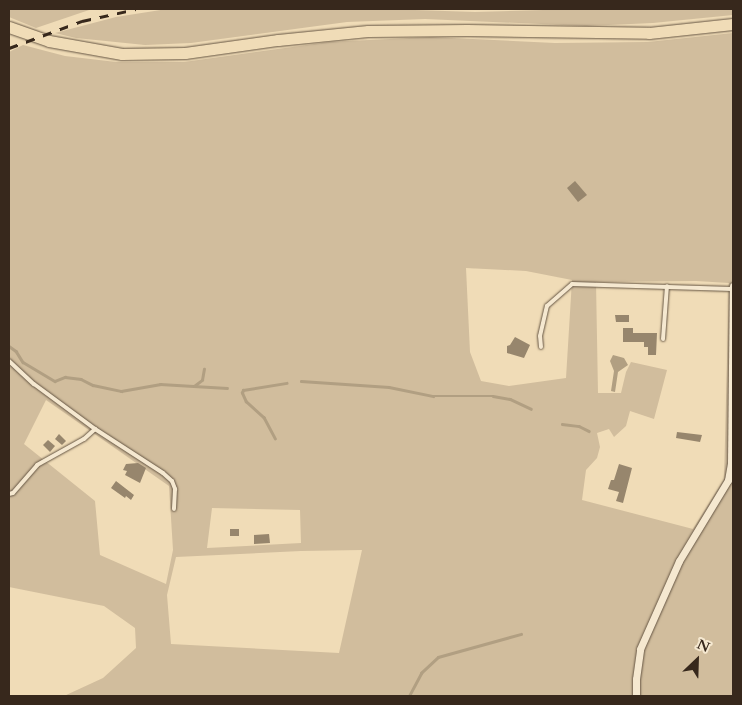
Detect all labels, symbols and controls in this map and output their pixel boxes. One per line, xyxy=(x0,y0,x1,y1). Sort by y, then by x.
north arrow xyxy=(672,635,722,685)
text: N xyxy=(694,635,713,657)

